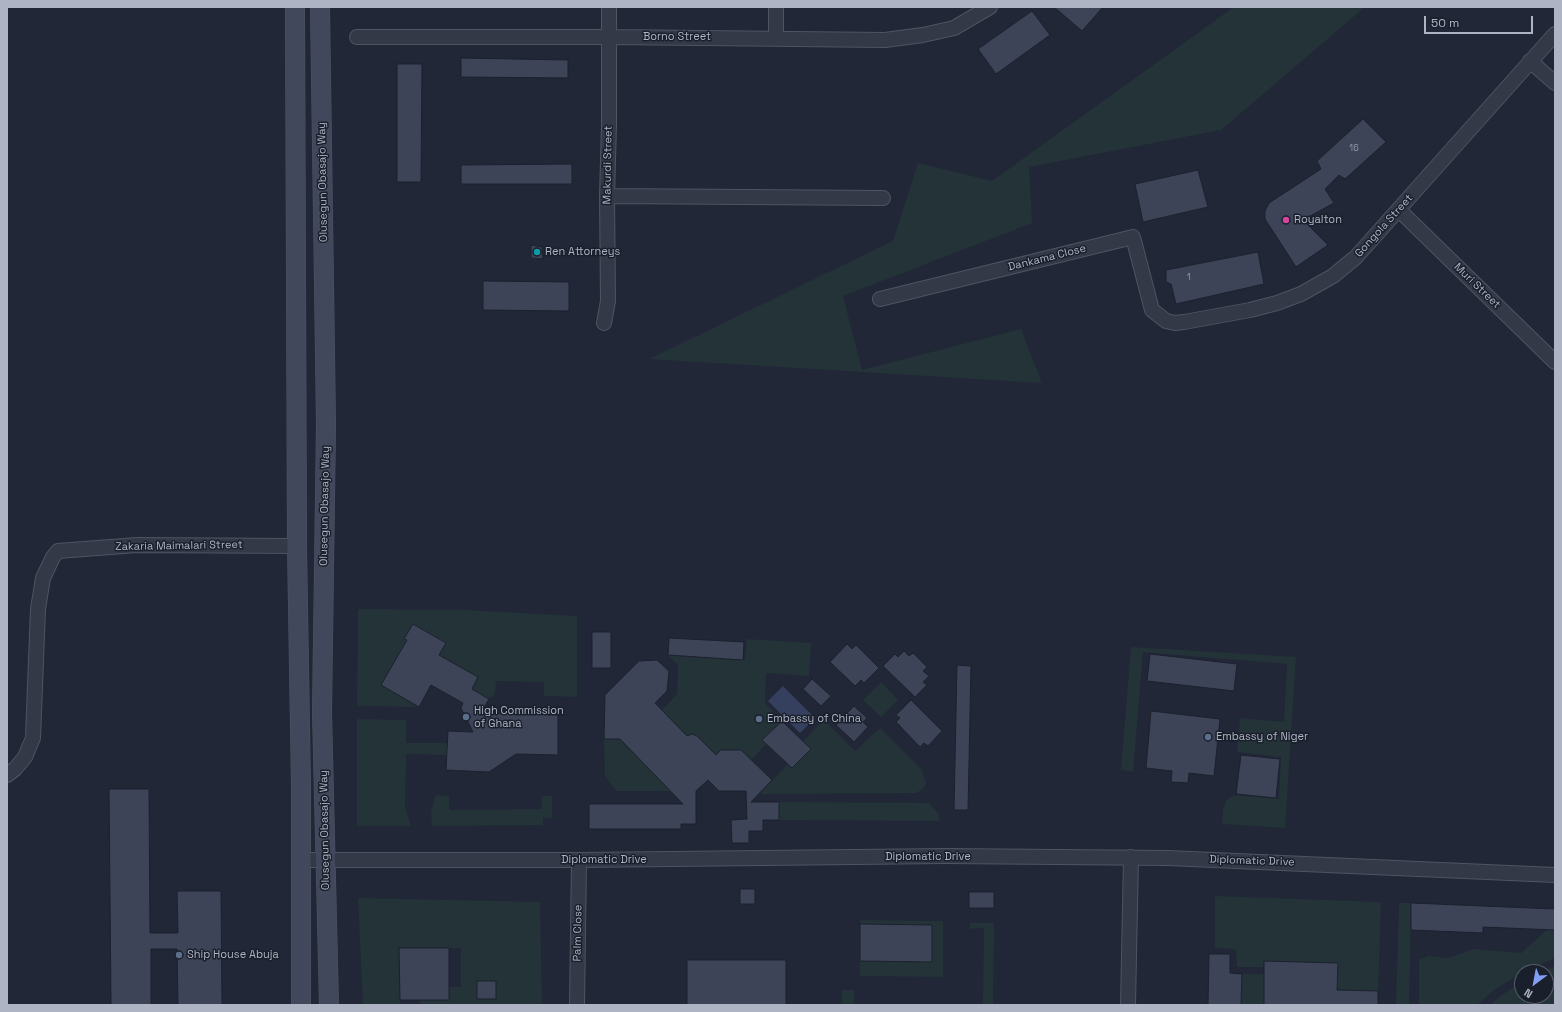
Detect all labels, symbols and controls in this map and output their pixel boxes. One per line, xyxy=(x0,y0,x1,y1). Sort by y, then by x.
scale bar xyxy=(1426,8,1535,34)
text: 50 m xyxy=(1431,15,1459,31)
street label: Borno Street xyxy=(643,30,711,44)
street label: Olusegun Obasajo Way xyxy=(315,122,331,242)
street label: Makurdi Street xyxy=(601,126,615,204)
house number: 16 xyxy=(1349,144,1359,154)
street label: Gongola Street xyxy=(1352,192,1416,260)
place label: Royalton xyxy=(1294,213,1342,227)
marker: Royalton xyxy=(1281,215,1291,225)
street label: Dankama Close xyxy=(1007,242,1087,274)
place label: Ren Attorneys xyxy=(545,245,620,259)
marker: Ren Attorneys xyxy=(532,247,542,257)
street label: Muri Street xyxy=(1451,261,1503,311)
house number: 1 xyxy=(1187,273,1191,283)
street label: Olusegun Obasajo Way xyxy=(317,446,333,566)
street label: Zakaria Maimalari Street xyxy=(115,538,243,554)
place label: High Commission of Ghana xyxy=(474,704,564,730)
marker: High Commission of Ghana xyxy=(461,712,471,722)
place label: Embassy of China xyxy=(767,712,861,726)
marker: Embassy of China xyxy=(754,714,764,724)
place label: Embassy of Niger xyxy=(1216,730,1308,744)
marker: Embassy of Niger xyxy=(1203,732,1213,742)
street label: Olusegun Obasajo Way xyxy=(317,770,333,890)
street label: Diplomatic Drive xyxy=(885,850,971,864)
street label: Diplomatic Drive xyxy=(561,853,647,867)
street label: Diplomatic Drive xyxy=(1209,853,1295,869)
street label: Palm Close xyxy=(571,905,585,961)
place label: Ship House Abuja xyxy=(187,948,279,962)
marker: Ship House Abuja xyxy=(174,950,184,960)
north arrow xyxy=(1514,964,1554,1004)
text: N xyxy=(1521,985,1535,1001)

